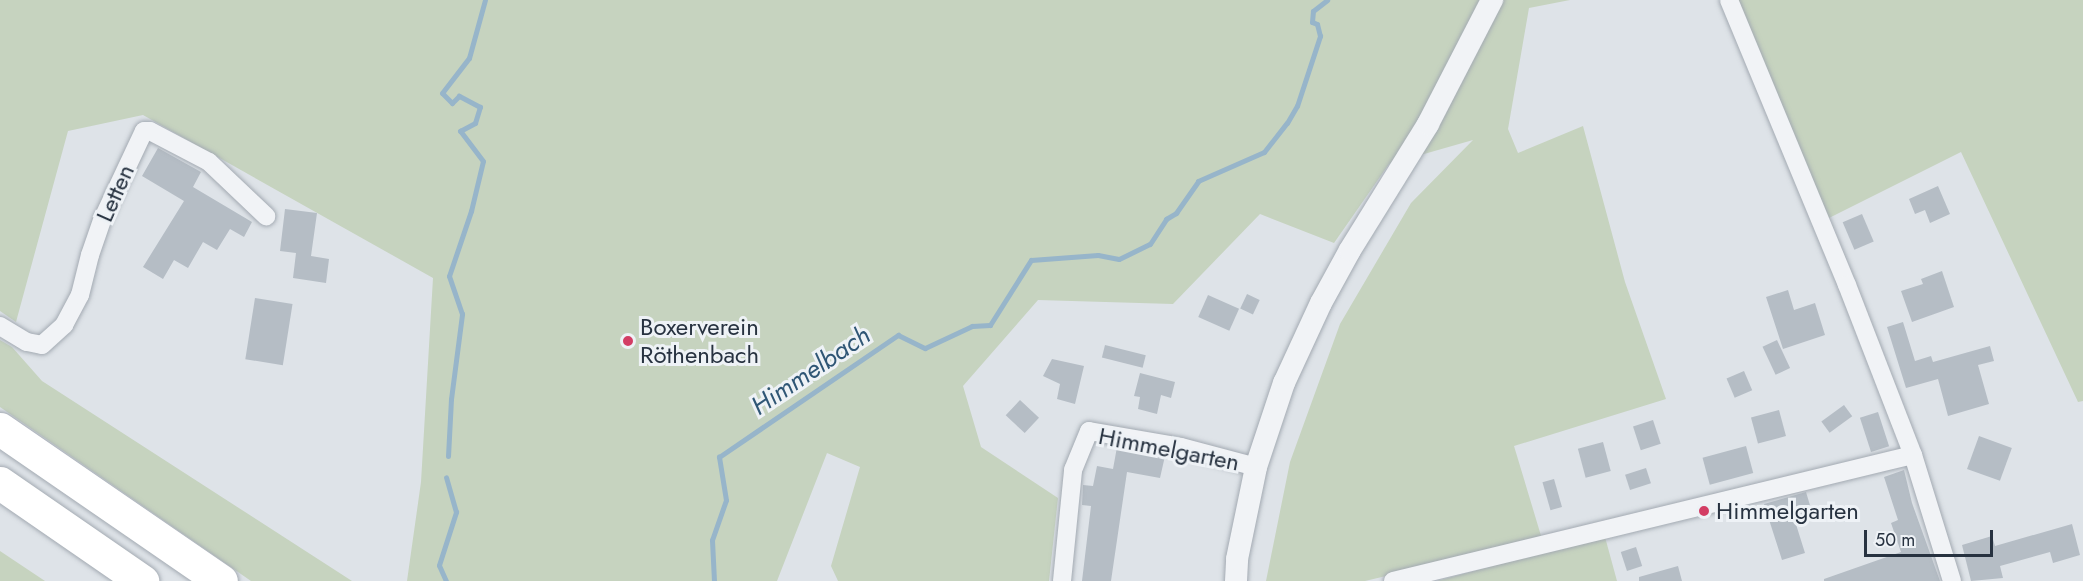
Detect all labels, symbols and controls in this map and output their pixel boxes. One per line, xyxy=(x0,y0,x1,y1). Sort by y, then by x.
street label: Letten xyxy=(90,160,140,226)
place label: Boxerverein Röthenbach xyxy=(640,313,759,369)
water label: Himmelbach xyxy=(746,320,876,422)
marker: Boxerverein Röthenbach xyxy=(621,334,635,348)
street label: Himmelgarten xyxy=(1096,421,1242,477)
place label: Himmelgarten xyxy=(1716,497,1859,525)
marker: Himmelgarten xyxy=(1697,504,1711,518)
scale bar xyxy=(1867,518,1996,556)
text: 50 m xyxy=(1875,527,1915,553)

